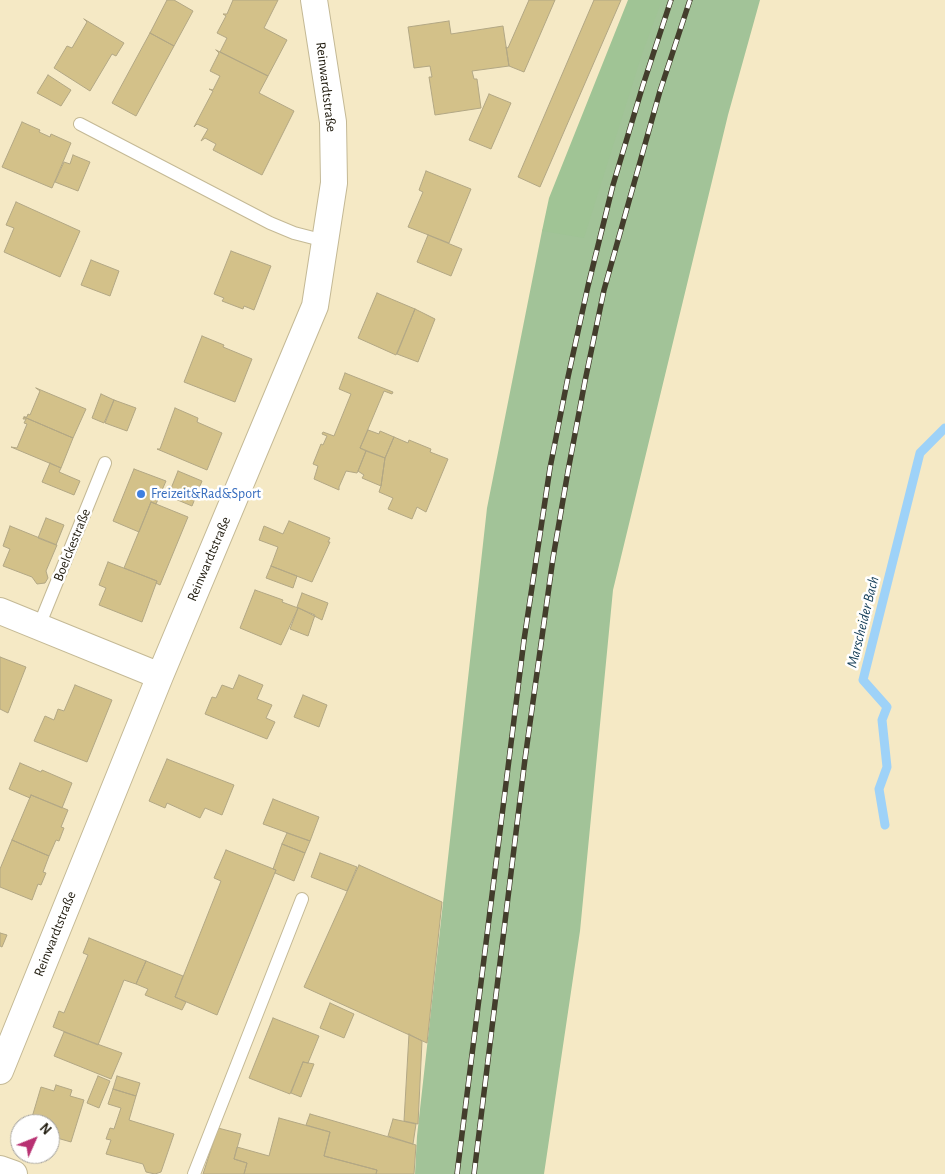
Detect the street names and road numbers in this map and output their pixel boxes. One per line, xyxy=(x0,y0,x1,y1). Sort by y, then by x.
street label: Reinwardtstraße xyxy=(312,41,340,133)
street label: Boelckestraße xyxy=(50,506,94,584)
street label: Reinwardtstraße xyxy=(184,514,234,604)
street label: Reinwardtstraße xyxy=(30,889,80,979)

